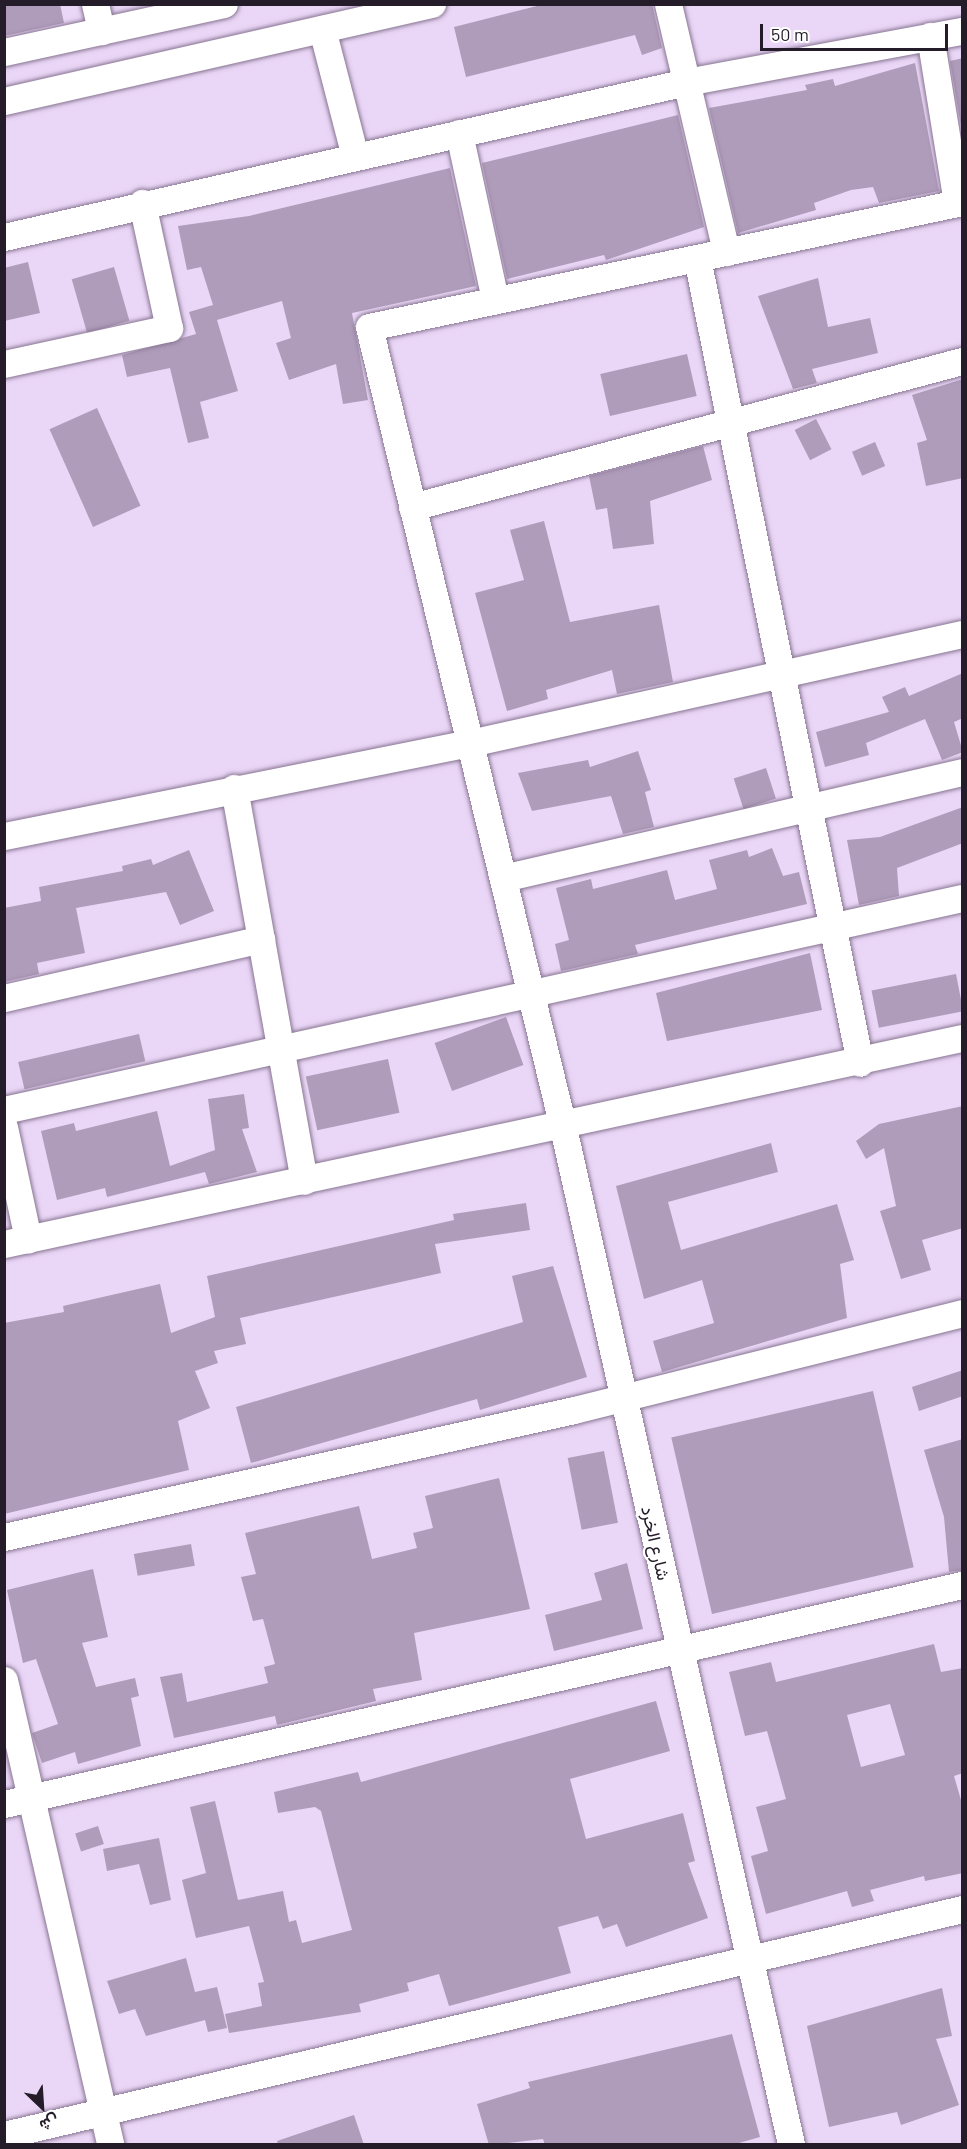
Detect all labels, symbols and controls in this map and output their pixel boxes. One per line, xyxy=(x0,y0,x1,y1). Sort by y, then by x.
scale bar xyxy=(763,12,950,50)
text: 50 m xyxy=(771,23,809,45)
street label: شارع الخرد xyxy=(637,1504,675,1582)
north arrow xyxy=(12,2077,72,2137)
text: ش xyxy=(37,2111,63,2136)

